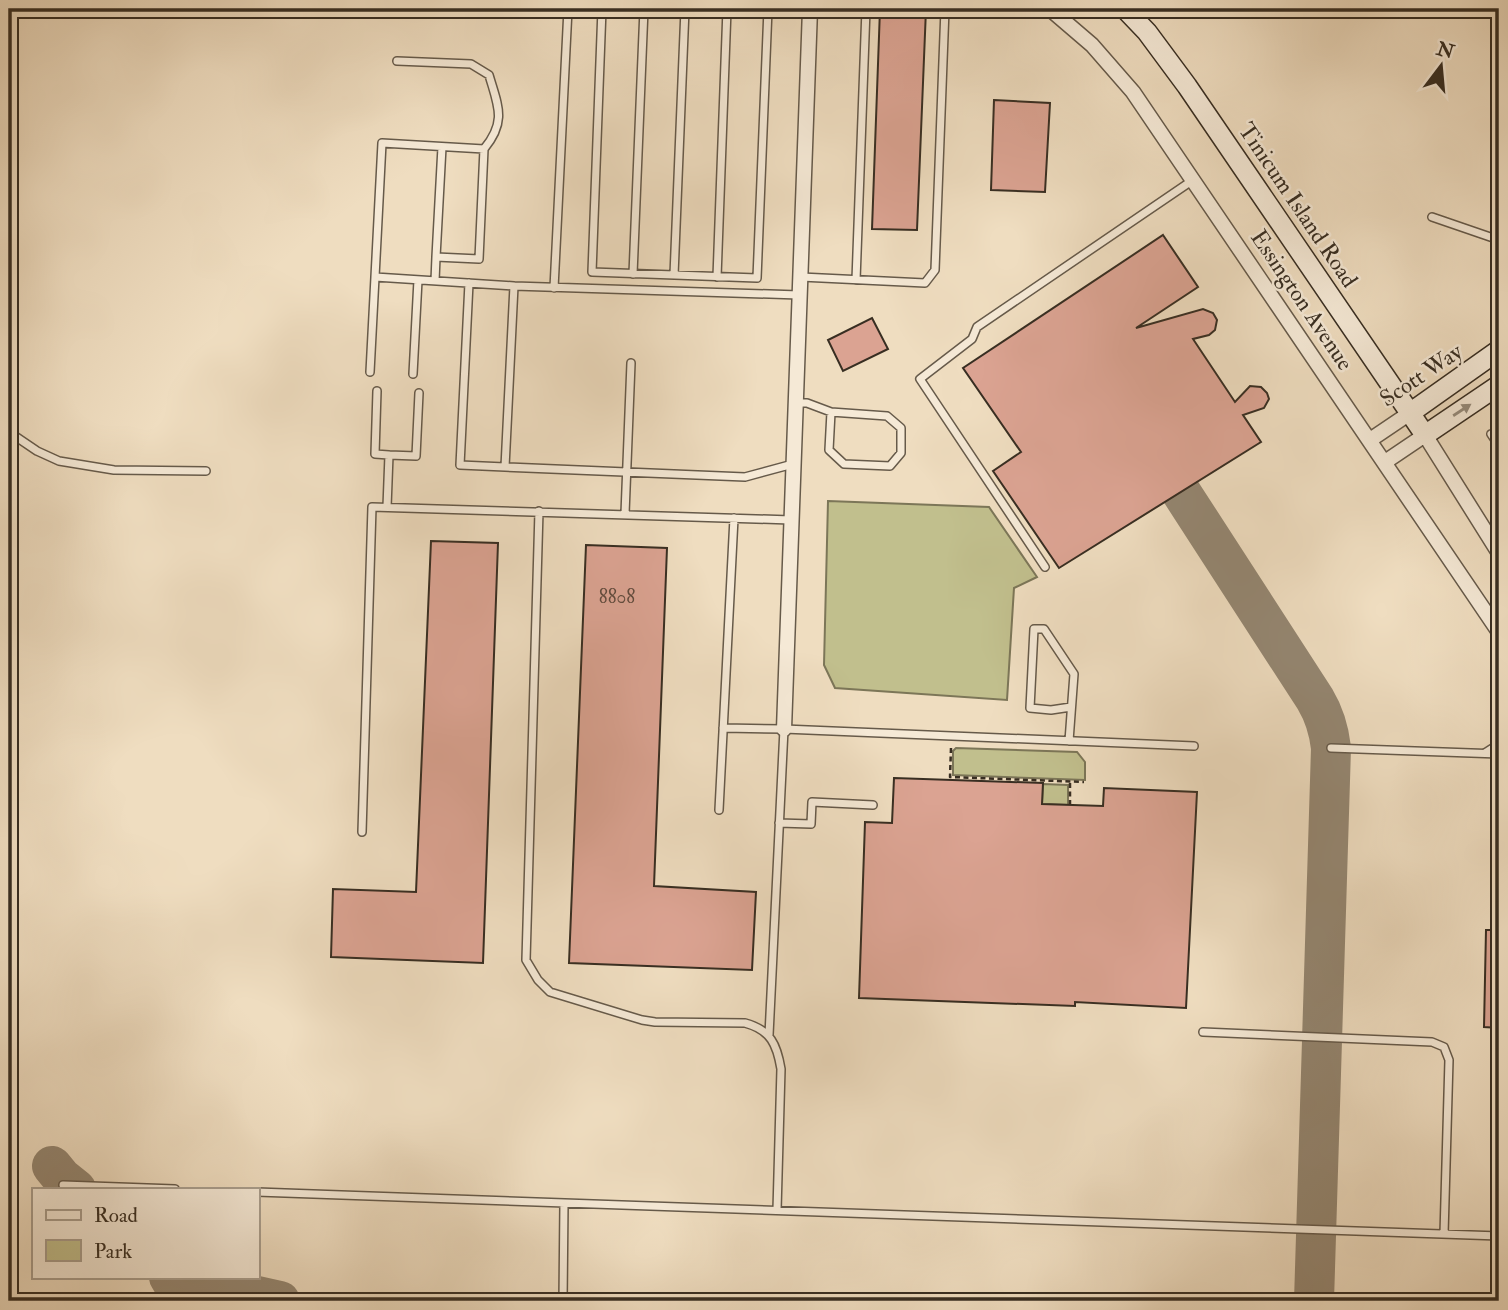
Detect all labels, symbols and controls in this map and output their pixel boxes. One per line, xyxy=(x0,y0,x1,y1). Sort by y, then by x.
north arrow xyxy=(1406,32,1476,102)
text: N xyxy=(1433,36,1458,65)
street label: Tinicum Island Road xyxy=(1232,117,1364,293)
street label: Essington Avenue xyxy=(1244,224,1360,376)
street label: Scott Way xyxy=(1374,336,1469,413)
one-way arrow xyxy=(1453,403,1471,417)
house number: 8808 xyxy=(599,585,635,609)
legend xyxy=(32,1188,259,1278)
text: Road xyxy=(94,1202,139,1229)
text: Park xyxy=(94,1238,132,1265)

